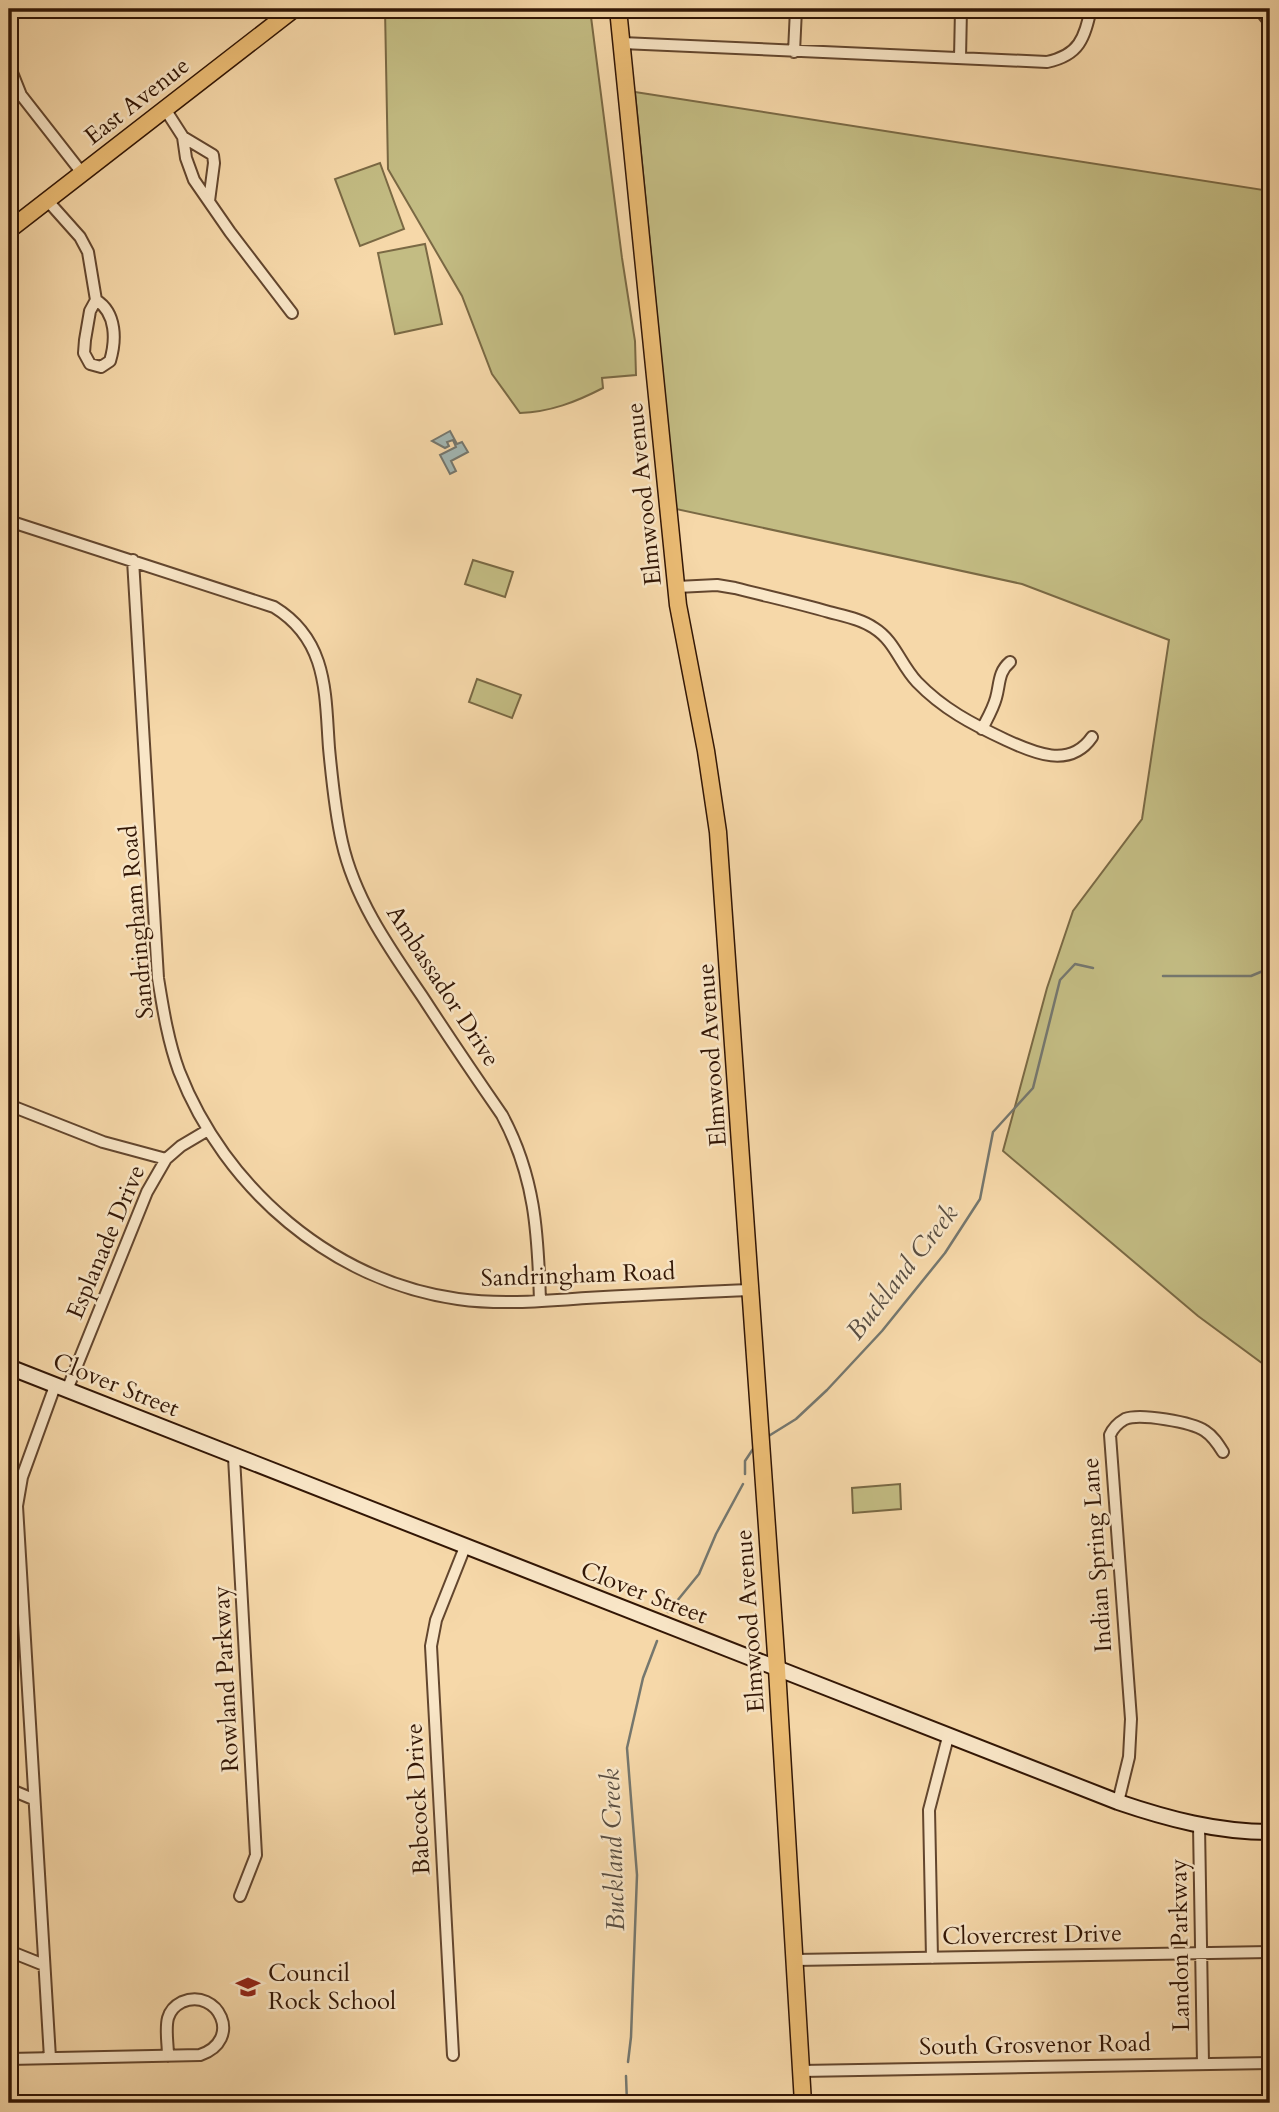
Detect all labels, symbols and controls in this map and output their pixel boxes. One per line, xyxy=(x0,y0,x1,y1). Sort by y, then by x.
street label: East Avenue xyxy=(78,49,196,153)
street label: Elmwood Avenue xyxy=(618,401,670,587)
street label: Sandringham Road xyxy=(112,823,162,1020)
street label: Ambassador Drive xyxy=(378,899,508,1073)
street label: Elmwood Avenue xyxy=(689,962,735,1148)
street label: Esplanade Drive xyxy=(59,1160,153,1324)
water label: Buckland Creek xyxy=(838,1197,966,1347)
street label: Sandringham Road xyxy=(480,1255,676,1295)
street label: Clover Street xyxy=(48,1345,184,1425)
street label: Indian Spring Lane xyxy=(1074,1457,1120,1653)
street label: Elmwood Avenue xyxy=(727,1528,773,1714)
street label: Clover Street xyxy=(576,1554,713,1632)
street label: Rowland Parkway xyxy=(205,1585,247,1773)
street label: Babcock Drive xyxy=(398,1722,438,1876)
water label: Buckland Creek xyxy=(593,1768,633,1932)
street label: Landon Parkway xyxy=(1162,1858,1198,2032)
street label: Clovercrest Drive xyxy=(942,1917,1122,1953)
place label: Council Rock School xyxy=(268,1957,396,2018)
school or university icon: Council Rock School xyxy=(234,1973,262,2001)
street label: South Grosvenor Road xyxy=(919,2026,1151,2064)

